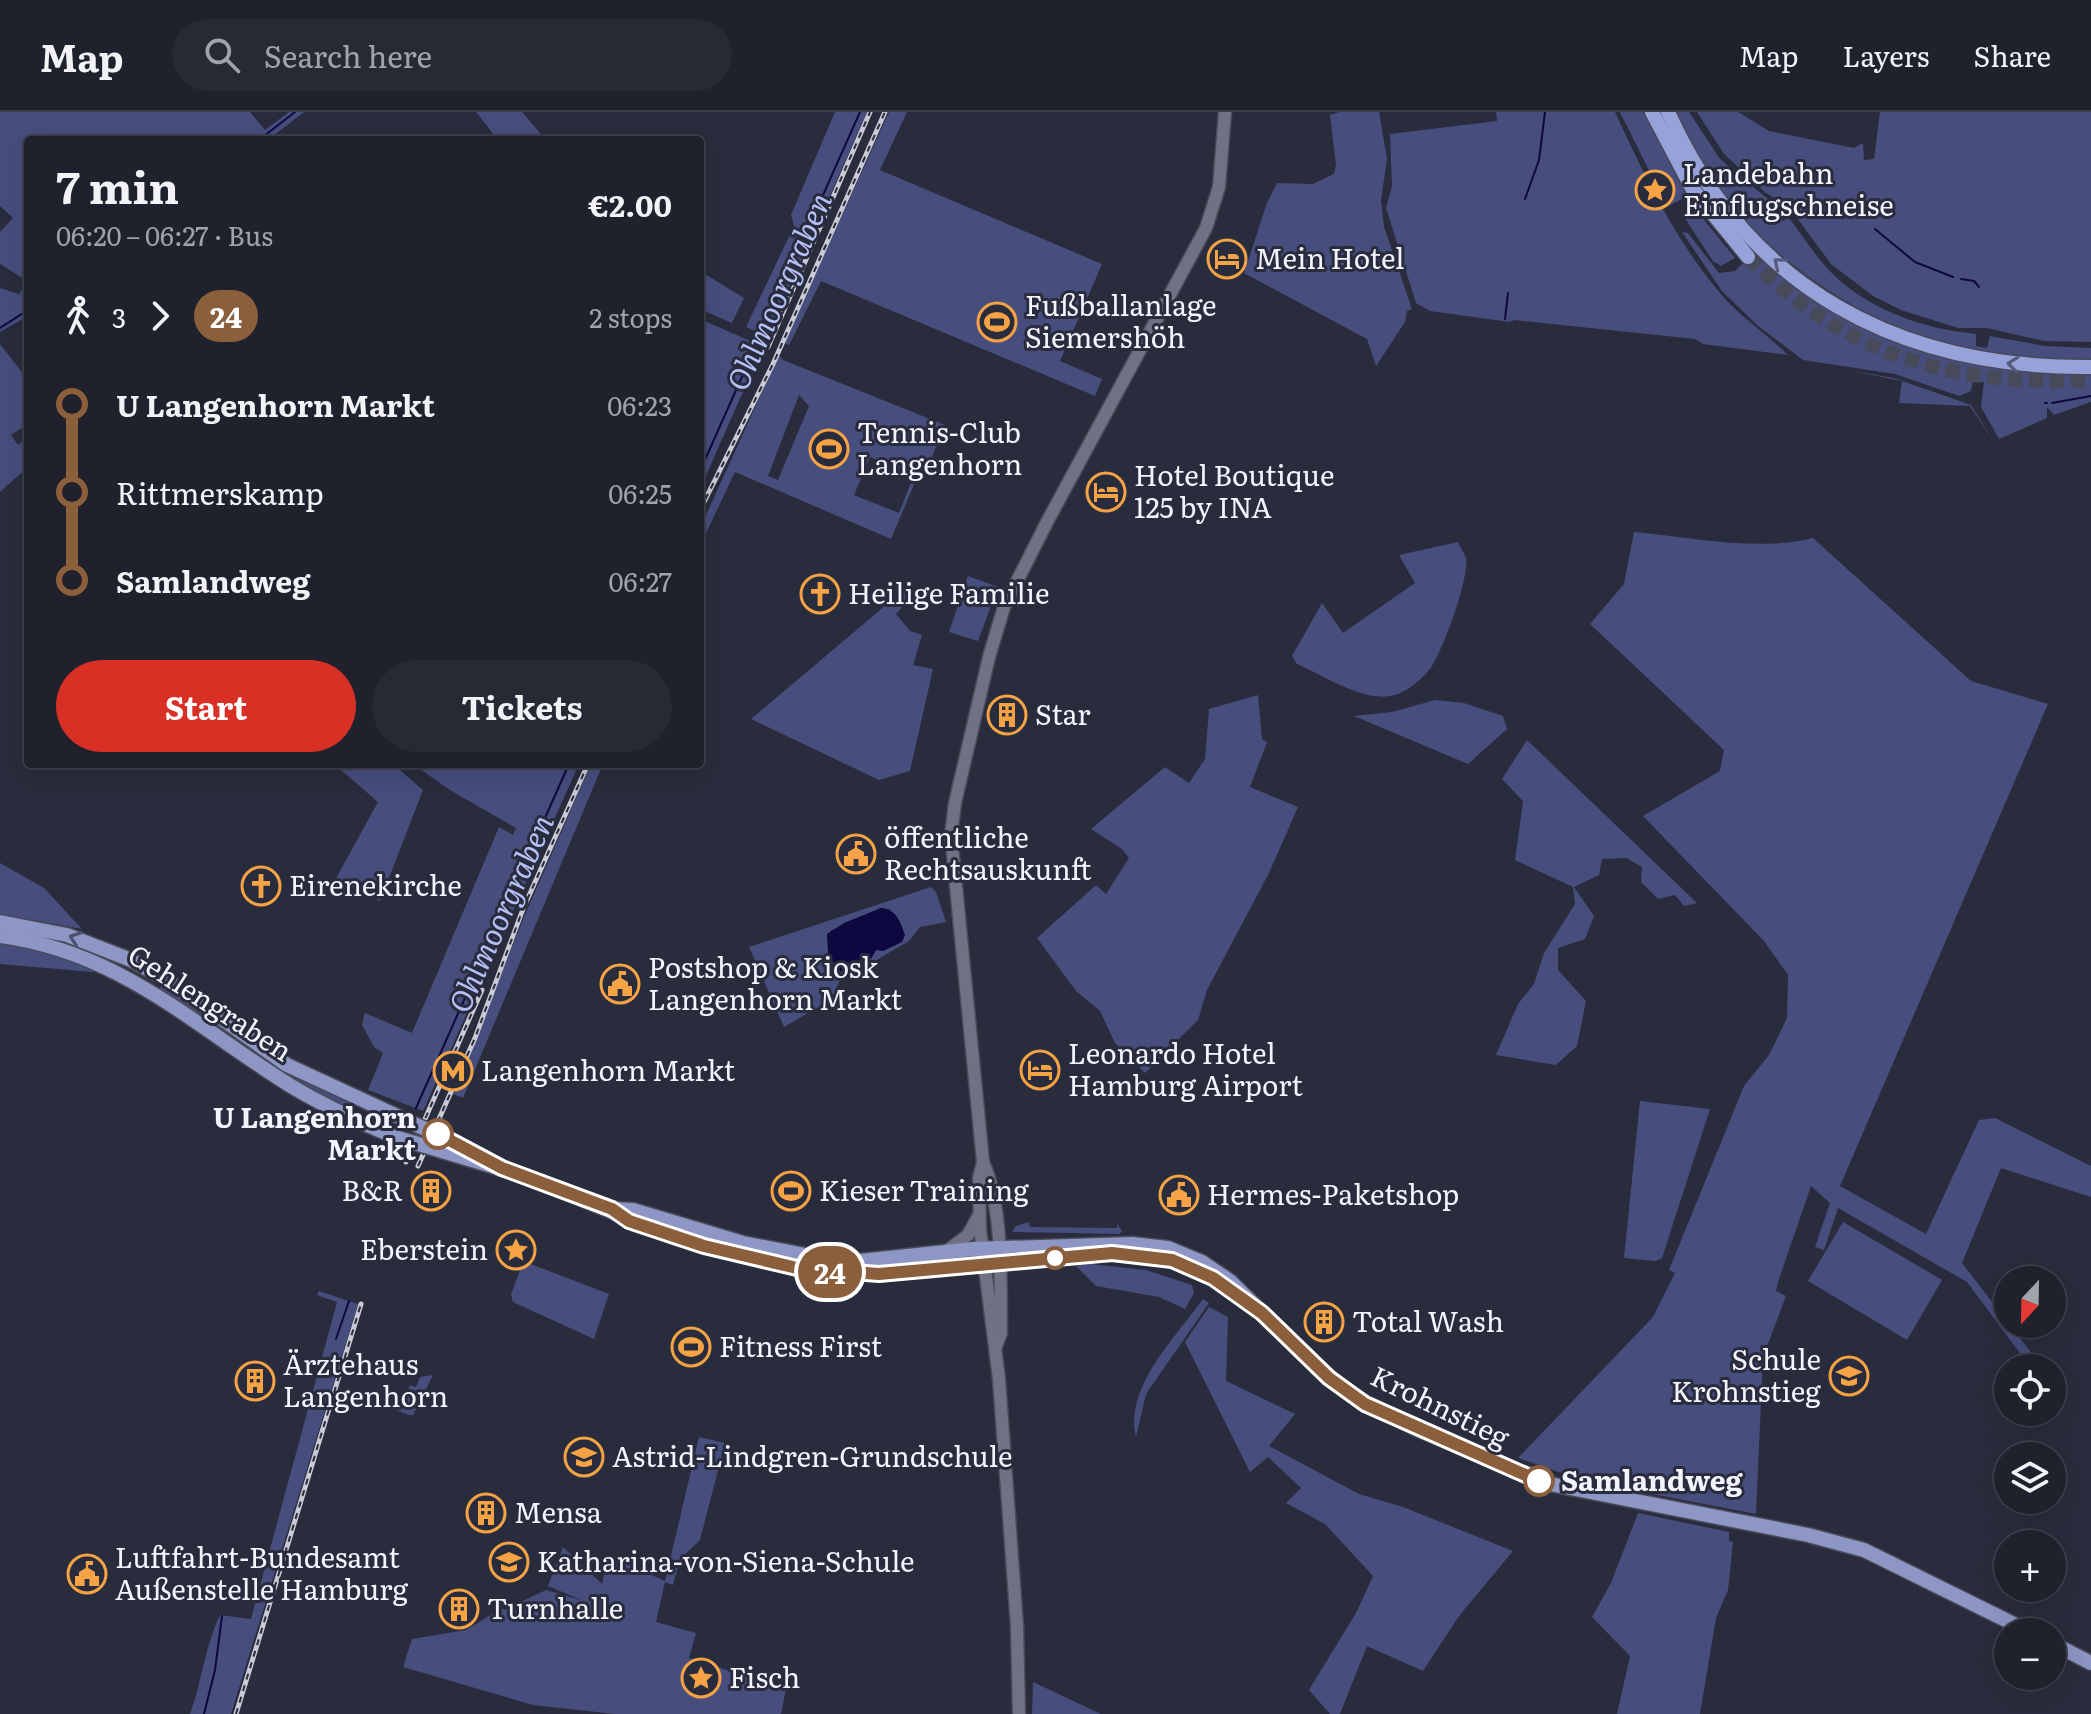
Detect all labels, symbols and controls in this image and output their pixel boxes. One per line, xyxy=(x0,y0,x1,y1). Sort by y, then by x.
search box xyxy=(172,19,732,91)
text: Map xyxy=(40,27,124,84)
icon: search xyxy=(200,33,244,77)
text: Search here xyxy=(264,33,432,77)
text: Map xyxy=(1739,34,1798,76)
text: Layers xyxy=(1842,34,1929,76)
text: Share xyxy=(1973,34,2051,76)
place label: Landebahn Einflugschneise xyxy=(1683,151,1894,225)
text: 7 min xyxy=(56,152,179,218)
place icon: Landebahn Einflugschneise xyxy=(1634,169,1676,211)
text: €2.00 xyxy=(588,182,672,226)
water label: Ohlmoorgraben xyxy=(714,184,841,397)
text: 06:20 – 06:27 · Bus xyxy=(56,215,273,254)
place label: Mein Hotel xyxy=(1255,236,1404,278)
hotel icon: Mein Hotel xyxy=(1206,238,1248,280)
one-way arrow xyxy=(1773,258,1788,273)
place label: Fußballanlage Siemershöh xyxy=(1025,283,1217,357)
icon: walk xyxy=(56,294,100,338)
icon: forward xyxy=(138,294,182,338)
text: 24 xyxy=(210,295,242,337)
text: 3 xyxy=(112,297,126,336)
text: 2 stops xyxy=(589,297,672,336)
sports icon: Fußballanlage Siemershöh xyxy=(976,301,1018,343)
one-way arrow xyxy=(2006,356,2019,373)
text: U Langenhorn Markt xyxy=(116,382,435,426)
text: 06:23 xyxy=(607,385,672,424)
place label: Tennis-Club Langenhorn xyxy=(857,410,1022,484)
sports icon: Tennis-Club Langenhorn xyxy=(808,428,850,470)
place label: Hotel Boutique 125 by INA xyxy=(1134,453,1335,527)
text: Rittmerskamp xyxy=(116,470,324,514)
hotel icon: Hotel Boutique 125 by INA xyxy=(1085,471,1127,513)
text: 06:25 xyxy=(608,473,672,512)
text: Samlandweg xyxy=(116,558,310,602)
text: 06:27 xyxy=(609,561,672,600)
place label: Heilige Familie xyxy=(848,571,1050,613)
church icon: Heilige Familie xyxy=(799,573,841,615)
button: Start xyxy=(56,660,356,752)
button: Tickets xyxy=(372,660,672,752)
place label: Star xyxy=(1035,692,1091,734)
building icon: Star xyxy=(986,694,1028,736)
water label: Ohlmoorgraben xyxy=(436,806,563,1019)
place label: öffentliche Rechtsauskunft xyxy=(884,815,1092,889)
public building icon: öffentliche Rechtsauskunft xyxy=(835,833,877,875)
place label: Eirenekirche xyxy=(289,863,462,905)
church icon: Eirenekirche xyxy=(240,865,282,907)
one-way arrow xyxy=(68,932,82,948)
street label: Gehlengraben xyxy=(121,932,302,1070)
place label: Postshop & Kiosk Langenhorn Markt xyxy=(648,945,903,1019)
public building icon: Postshop & Kiosk Langenhorn Markt xyxy=(599,963,641,1005)
place label: Leonardo Hotel Hamburg Airport xyxy=(1068,1031,1303,1105)
place label: Langenhorn Markt xyxy=(481,1048,736,1090)
hotel icon: Leonardo Hotel Hamburg Airport xyxy=(1019,1049,1061,1091)
metro station icon: Langenhorn Markt xyxy=(432,1050,474,1092)
place label: U Langenhorn Markt xyxy=(213,1095,417,1169)
marker: U Langenhorn Markt xyxy=(423,1119,453,1149)
place label: B&R xyxy=(342,1168,403,1210)
place label: Kieser Training xyxy=(819,1168,1029,1210)
building icon: B&R xyxy=(410,1170,452,1212)
sports icon: Kieser Training xyxy=(770,1170,812,1212)
place label: Hermes-Paketshop xyxy=(1207,1172,1459,1214)
public building icon: Hermes-Paketshop xyxy=(1158,1174,1200,1216)
place label: Eberstein xyxy=(360,1227,488,1269)
place icon: Eberstein xyxy=(495,1229,537,1271)
line badge: 24 xyxy=(794,1246,866,1298)
unlabelled marker xyxy=(1044,1247,1066,1269)
text: 24 xyxy=(814,1251,846,1293)
north arrow xyxy=(1994,1266,2066,1338)
map controls xyxy=(1994,1266,2066,1690)
place label: Total Wash xyxy=(1352,1299,1504,1341)
building icon: Total Wash xyxy=(1303,1301,1345,1343)
place label: Fitness First xyxy=(719,1324,883,1366)
sports icon: Fitness First xyxy=(670,1326,712,1368)
place label: Schule Krohnstieg xyxy=(1671,1337,1821,1411)
place label: Ärztehaus Langenhorn xyxy=(283,1342,448,1416)
street label: Krohnstieg xyxy=(1364,1354,1518,1457)
button: locate xyxy=(1994,1354,2066,1426)
school or university icon: Schule Krohnstieg xyxy=(1828,1355,1870,1397)
building icon: Ärztehaus Langenhorn xyxy=(234,1360,276,1402)
place label: Astrid-Lindgren-Grundschule xyxy=(612,1434,1012,1476)
school or university icon: Astrid-Lindgren-Grundschule xyxy=(563,1436,605,1478)
button: layers xyxy=(1994,1442,2066,1514)
place label: Samlandweg xyxy=(1561,1458,1744,1500)
marker: Samlandweg xyxy=(1524,1466,1554,1496)
place label: Mensa xyxy=(514,1490,602,1532)
building icon: Mensa xyxy=(465,1492,507,1534)
button: + xyxy=(1994,1530,2066,1602)
place label: Luftfahrt-Bundesamt Außenstelle Hamburg xyxy=(115,1535,408,1609)
place label: Katharina-von-Siena-Schule xyxy=(537,1539,915,1581)
school or university icon: Katharina-von-Siena-Schule xyxy=(488,1541,530,1583)
public building icon: Luftfahrt-Bundesamt Außenstelle Hamburg xyxy=(66,1553,108,1595)
place label: Turnhalle xyxy=(487,1586,623,1628)
building icon: Turnhalle xyxy=(438,1588,480,1630)
button: − xyxy=(1994,1618,2066,1690)
place label: Fisch xyxy=(729,1655,800,1697)
place icon: Fisch xyxy=(680,1657,722,1699)

